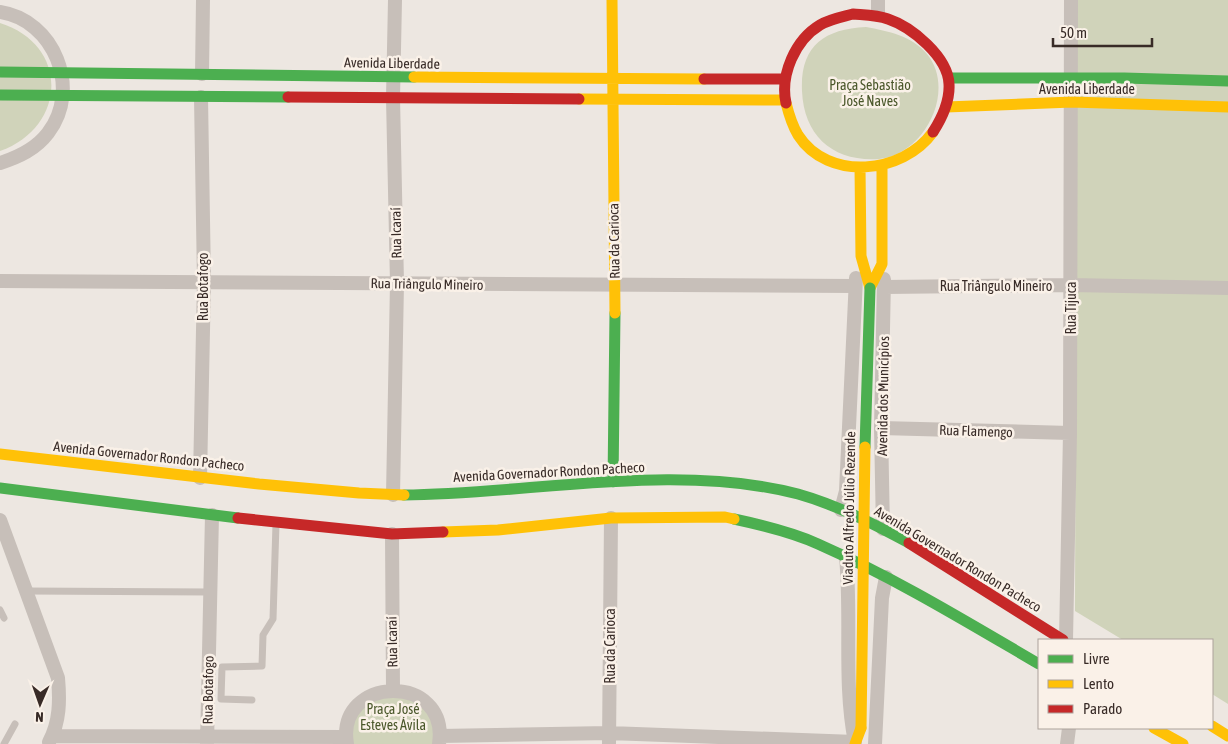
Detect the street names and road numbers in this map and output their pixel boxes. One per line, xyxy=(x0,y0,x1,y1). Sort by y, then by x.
street label: Avenida Liberdade xyxy=(344,54,440,72)
street label: Avenida Liberdade xyxy=(1039,81,1135,97)
street label: Rua da Carioca xyxy=(605,203,623,279)
street label: Rua Icaraí xyxy=(388,207,404,259)
street label: Rua Botafogo xyxy=(195,253,211,321)
street label: Rua Triângulo Mineiro xyxy=(371,275,483,293)
street label: Rua Triângulo Mineiro xyxy=(940,278,1052,294)
street label: Rua Tijuca xyxy=(1063,282,1079,334)
street label: Avenida dos Municípios xyxy=(874,336,892,456)
street label: Rua Flamengo xyxy=(939,422,1013,440)
street label: Viaduto Alfredo Júlio Rezende xyxy=(840,431,858,585)
street label: Avenida Governador Rondon Pacheco xyxy=(53,438,245,474)
street label: Avenida Governador Rondon Pacheco xyxy=(453,459,645,485)
street label: Avenida Governador Rondon Pacheco xyxy=(872,503,1044,615)
street label: Rua da Carioca xyxy=(602,608,618,684)
street label: Rua Icaraí xyxy=(384,616,400,668)
street label: Rua Botafogo xyxy=(199,656,217,724)

